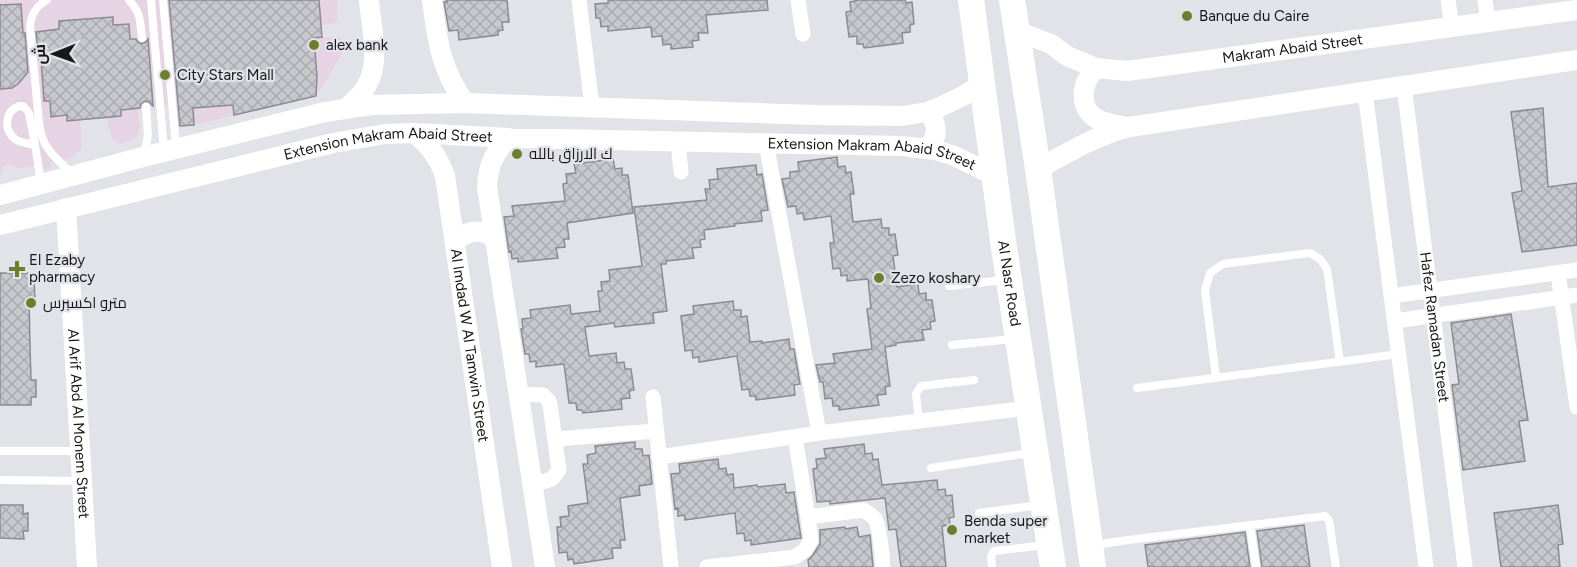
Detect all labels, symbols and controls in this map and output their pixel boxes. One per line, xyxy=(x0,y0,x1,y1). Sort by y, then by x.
place label: Banque du Caire xyxy=(1199,7,1309,25)
marker: Banque du Caire xyxy=(1180,9,1194,23)
north arrow xyxy=(24,24,84,84)
street label: Makram Abaid Street xyxy=(1221,30,1364,67)
place label: alex bank xyxy=(326,36,389,54)
marker: alex bank xyxy=(307,38,321,52)
text: ش xyxy=(30,44,49,65)
place label: City Stars Mall xyxy=(177,66,274,84)
marker: City Stars Mall xyxy=(158,68,172,82)
street label: Extension Makram Abaid Street xyxy=(282,124,493,164)
street label: Extension Makram Abaid Street xyxy=(767,134,979,174)
place label: ك الارزاق بالله xyxy=(529,145,613,164)
marker: ك الارزاق بالله xyxy=(510,147,524,161)
street label: Al Nasr Road xyxy=(994,239,1025,328)
street label: Al Imdad W Al Tamwin Street xyxy=(447,247,493,444)
place label: El Ezaby pharmacy xyxy=(29,251,95,286)
street label: Hafez Ramadan Street xyxy=(1416,251,1453,404)
marker: El Ezaby pharmacy xyxy=(10,262,24,276)
place label: Zezo koshary xyxy=(891,269,980,287)
marker: Zezo koshary xyxy=(872,271,886,285)
place label: مترو اكسبرس xyxy=(43,294,127,313)
marker: مترو اكسبرس xyxy=(24,296,38,310)
street label: Al Arif Abd Al Monem Street xyxy=(64,328,93,519)
place label: Benda super market xyxy=(964,512,1047,547)
marker: Benda super market xyxy=(945,523,959,537)

